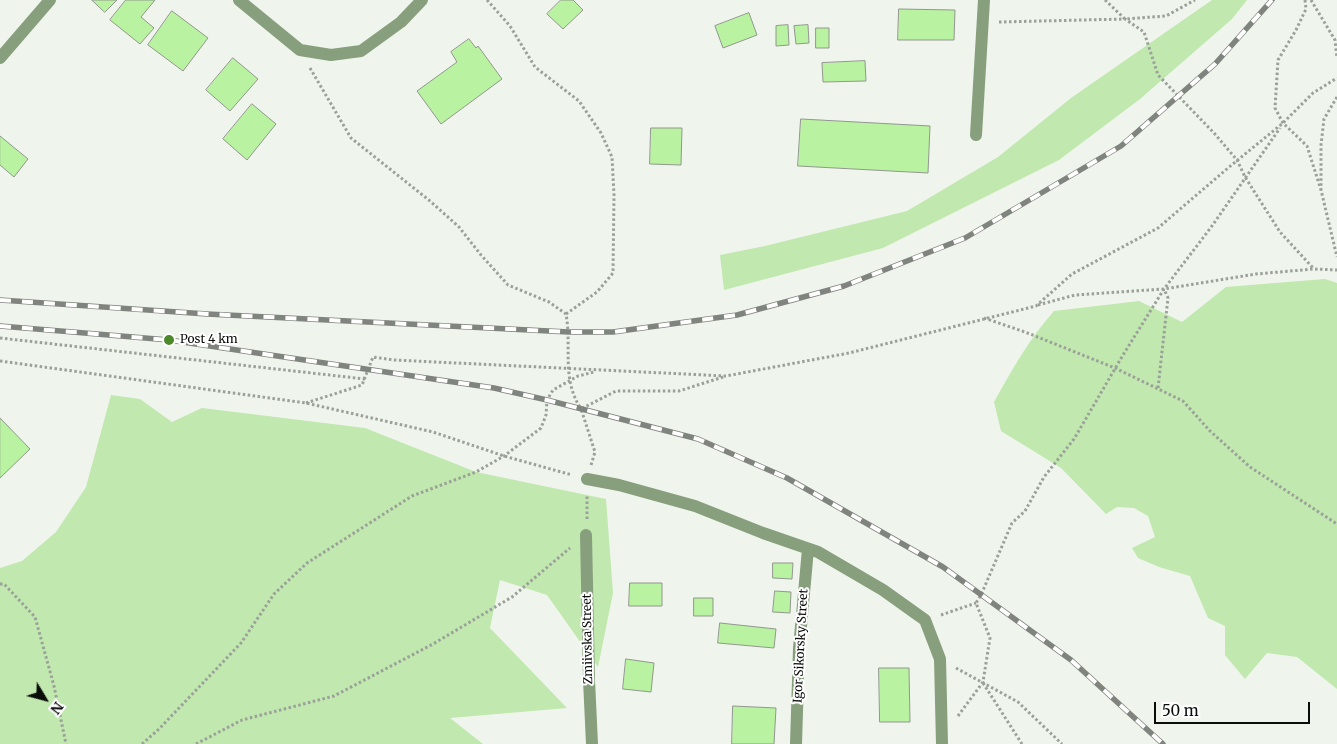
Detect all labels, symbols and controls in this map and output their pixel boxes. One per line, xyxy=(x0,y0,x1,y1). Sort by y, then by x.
marker: Post 4 km xyxy=(162,333,176,347)
place label: Post 4 km xyxy=(180,333,238,347)
street label: Igor Sikorsky Street xyxy=(791,589,811,703)
street label: Zmiivska Street xyxy=(580,594,596,684)
north arrow xyxy=(20,674,70,724)
scale bar xyxy=(1157,692,1313,724)
text: N xyxy=(46,698,67,718)
text: 50 m xyxy=(1162,701,1199,720)

